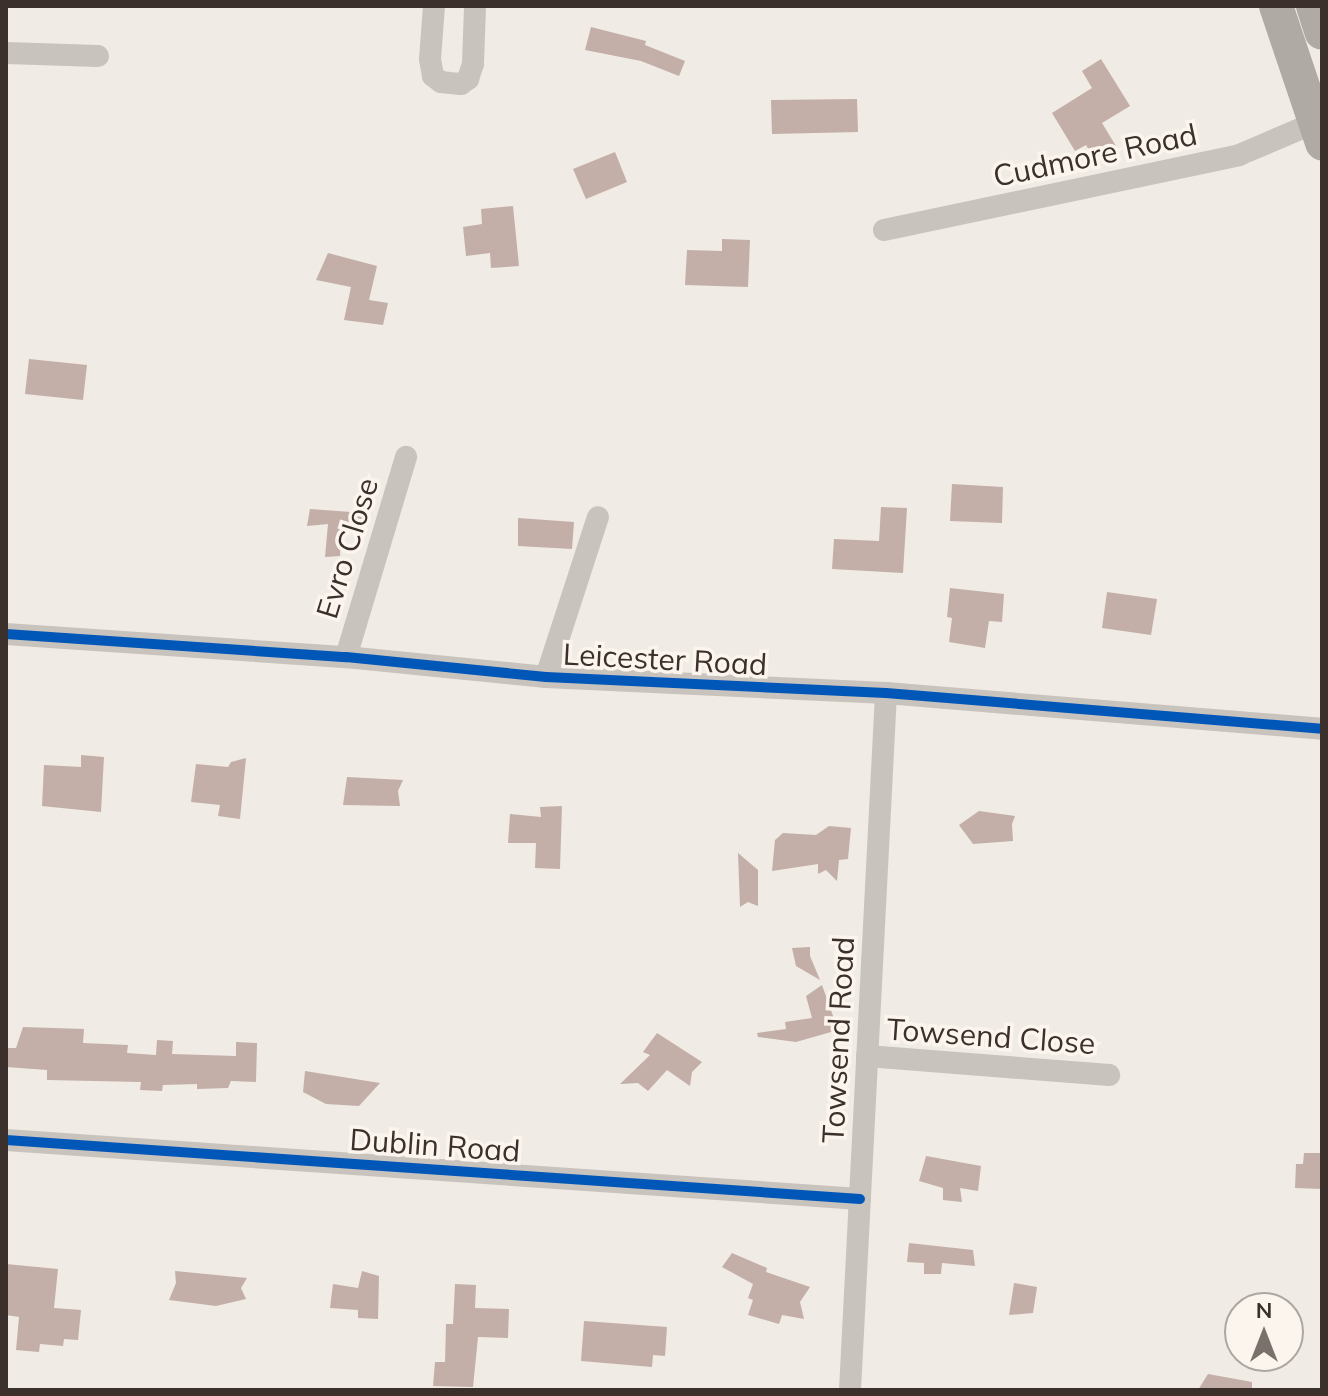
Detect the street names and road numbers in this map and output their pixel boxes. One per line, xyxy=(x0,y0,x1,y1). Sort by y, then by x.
street label: Cudmore Road xyxy=(990,116,1200,194)
street label: Evro Close xyxy=(309,473,385,623)
street label: Leicester Road xyxy=(562,636,768,682)
street label: Towsend Road xyxy=(815,936,861,1144)
street label: Towsend Close xyxy=(885,1011,1097,1061)
street label: Dublin Road xyxy=(348,1121,522,1169)

